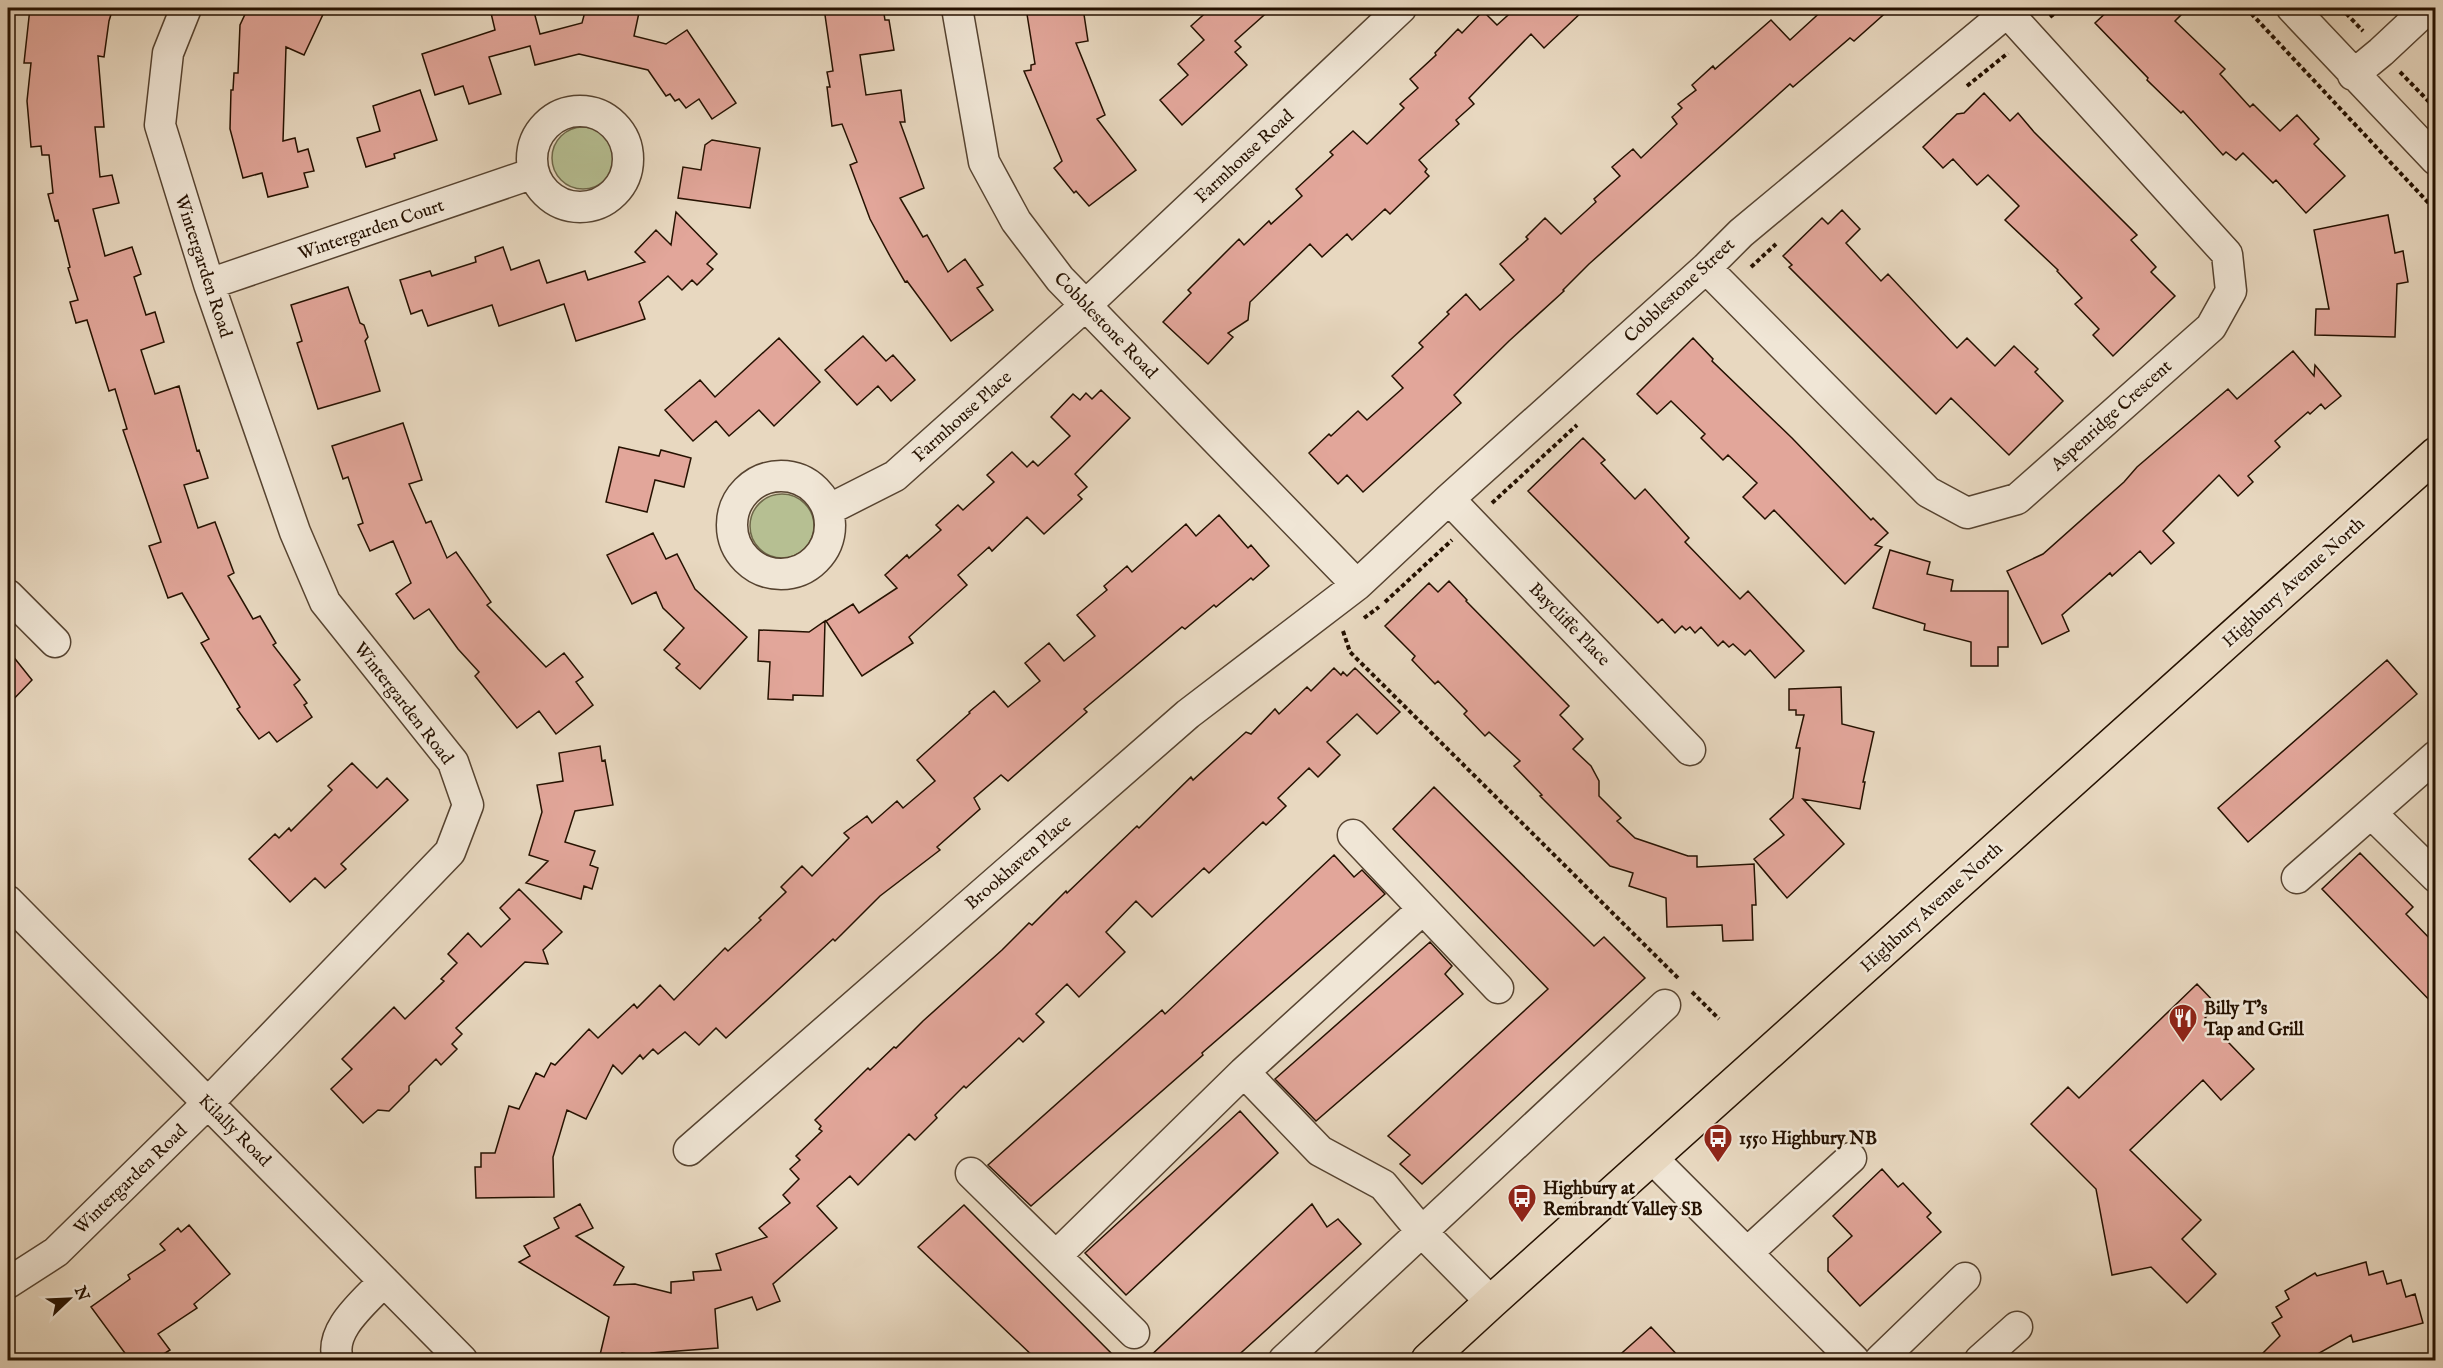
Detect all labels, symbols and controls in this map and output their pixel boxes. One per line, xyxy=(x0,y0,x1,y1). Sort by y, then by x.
street label: Farmhouse Road xyxy=(1191,105,1300,209)
street label: Wintergarden Road xyxy=(169,192,237,341)
street label: Wintergarden Court xyxy=(296,195,447,266)
street label: Cobblestone Street xyxy=(1620,234,1740,348)
street label: Cobblestone Road xyxy=(1048,268,1162,384)
street label: Aspenridge Crescent xyxy=(2046,356,2177,477)
street label: Farmhouse Place xyxy=(909,367,1017,468)
street label: Highbury Avenue North xyxy=(2218,513,2370,653)
street label: Baycliffe Place xyxy=(1523,578,1615,672)
street label: Wintergarden Road xyxy=(348,638,458,770)
street label: Brookhaven Place xyxy=(961,811,1077,916)
street label: Highbury Avenue North xyxy=(1856,838,2008,978)
place label: Billy T's Tap and Grill xyxy=(2203,998,2305,1042)
restaurant icon: Billy T's Tap and Grill xyxy=(2167,1002,2199,1044)
street label: Kilally Road xyxy=(193,1090,275,1173)
street label: Wintergarden Road xyxy=(70,1120,193,1240)
bus stop icon: 1550 Highbury NB xyxy=(1702,1122,1734,1164)
place label: 1550 Highbury NB xyxy=(1739,1128,1877,1151)
place label: Highbury at Rembrandt Valley SB xyxy=(1543,1178,1702,1222)
bus stop icon: Highbury at Rembrandt Valley SB xyxy=(1506,1182,1538,1224)
north arrow xyxy=(39,1269,99,1329)
text: N xyxy=(69,1283,93,1304)

